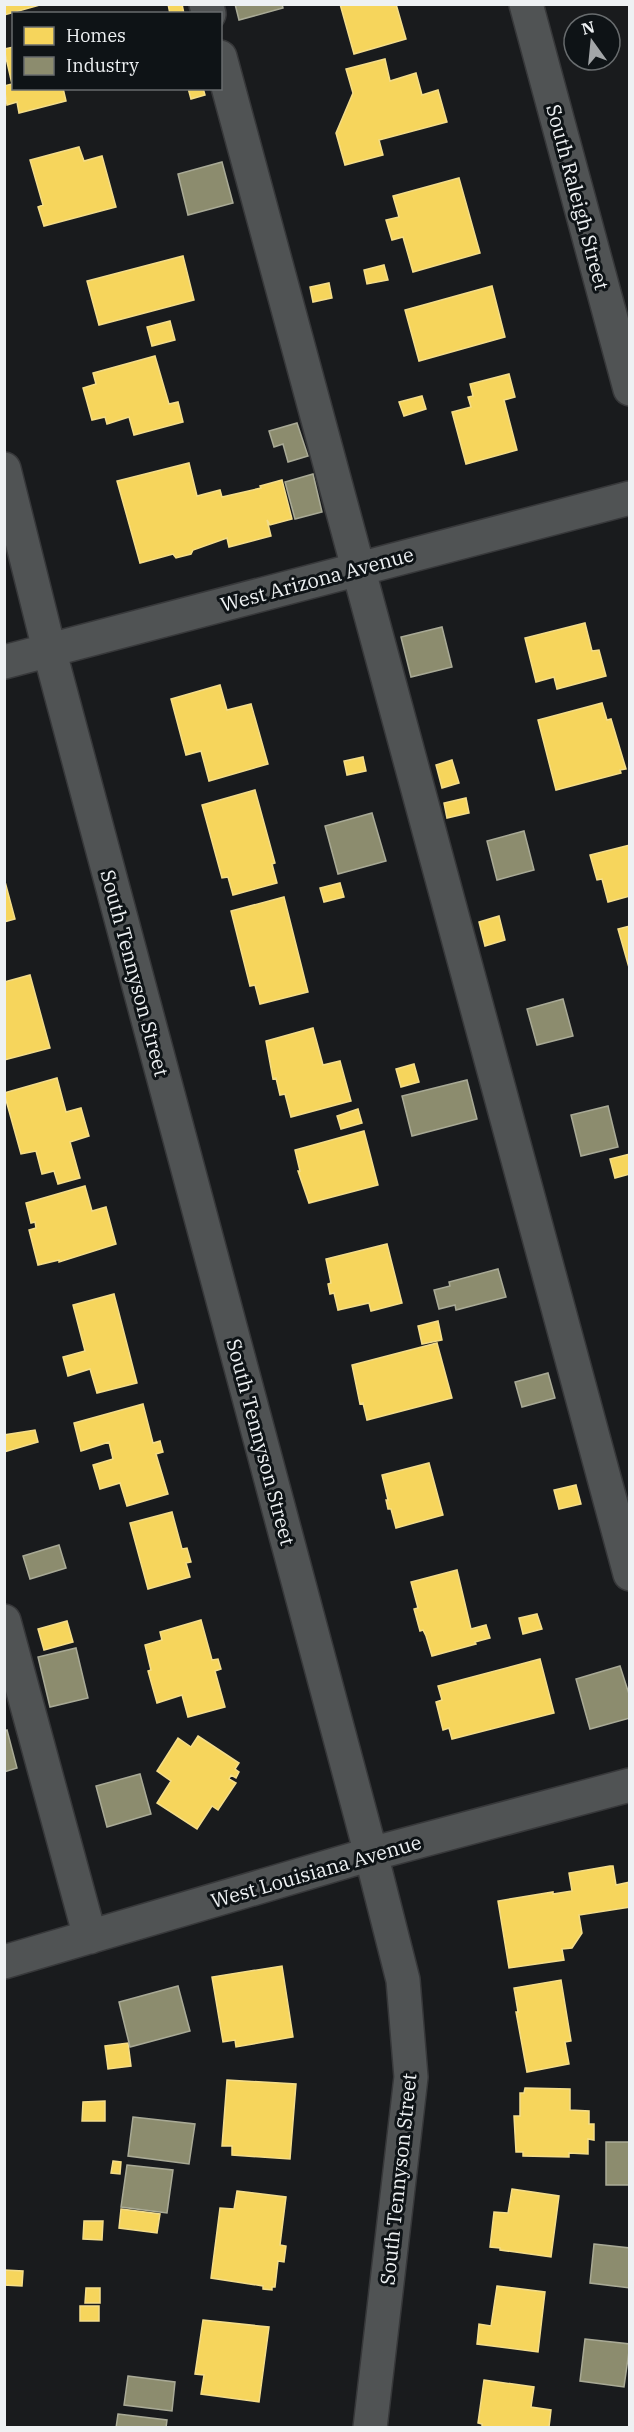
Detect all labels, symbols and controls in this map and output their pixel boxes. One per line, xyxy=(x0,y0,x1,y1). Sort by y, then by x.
legend xyxy=(12,12,222,90)
north arrow xyxy=(562,12,622,72)
text: N xyxy=(579,16,597,39)
text: Homes xyxy=(66,24,126,47)
text: Industry xyxy=(66,54,139,77)
street label: South Raleigh Street xyxy=(540,101,616,293)
street label: West Arizona Avenue xyxy=(217,540,417,618)
street label: South Tennyson Street xyxy=(94,867,176,1079)
street label: South Tennyson Street xyxy=(220,1336,302,1548)
street label: West Louisiana Avenue xyxy=(208,1828,424,1914)
street label: South Tennyson Street xyxy=(373,2072,423,2286)

